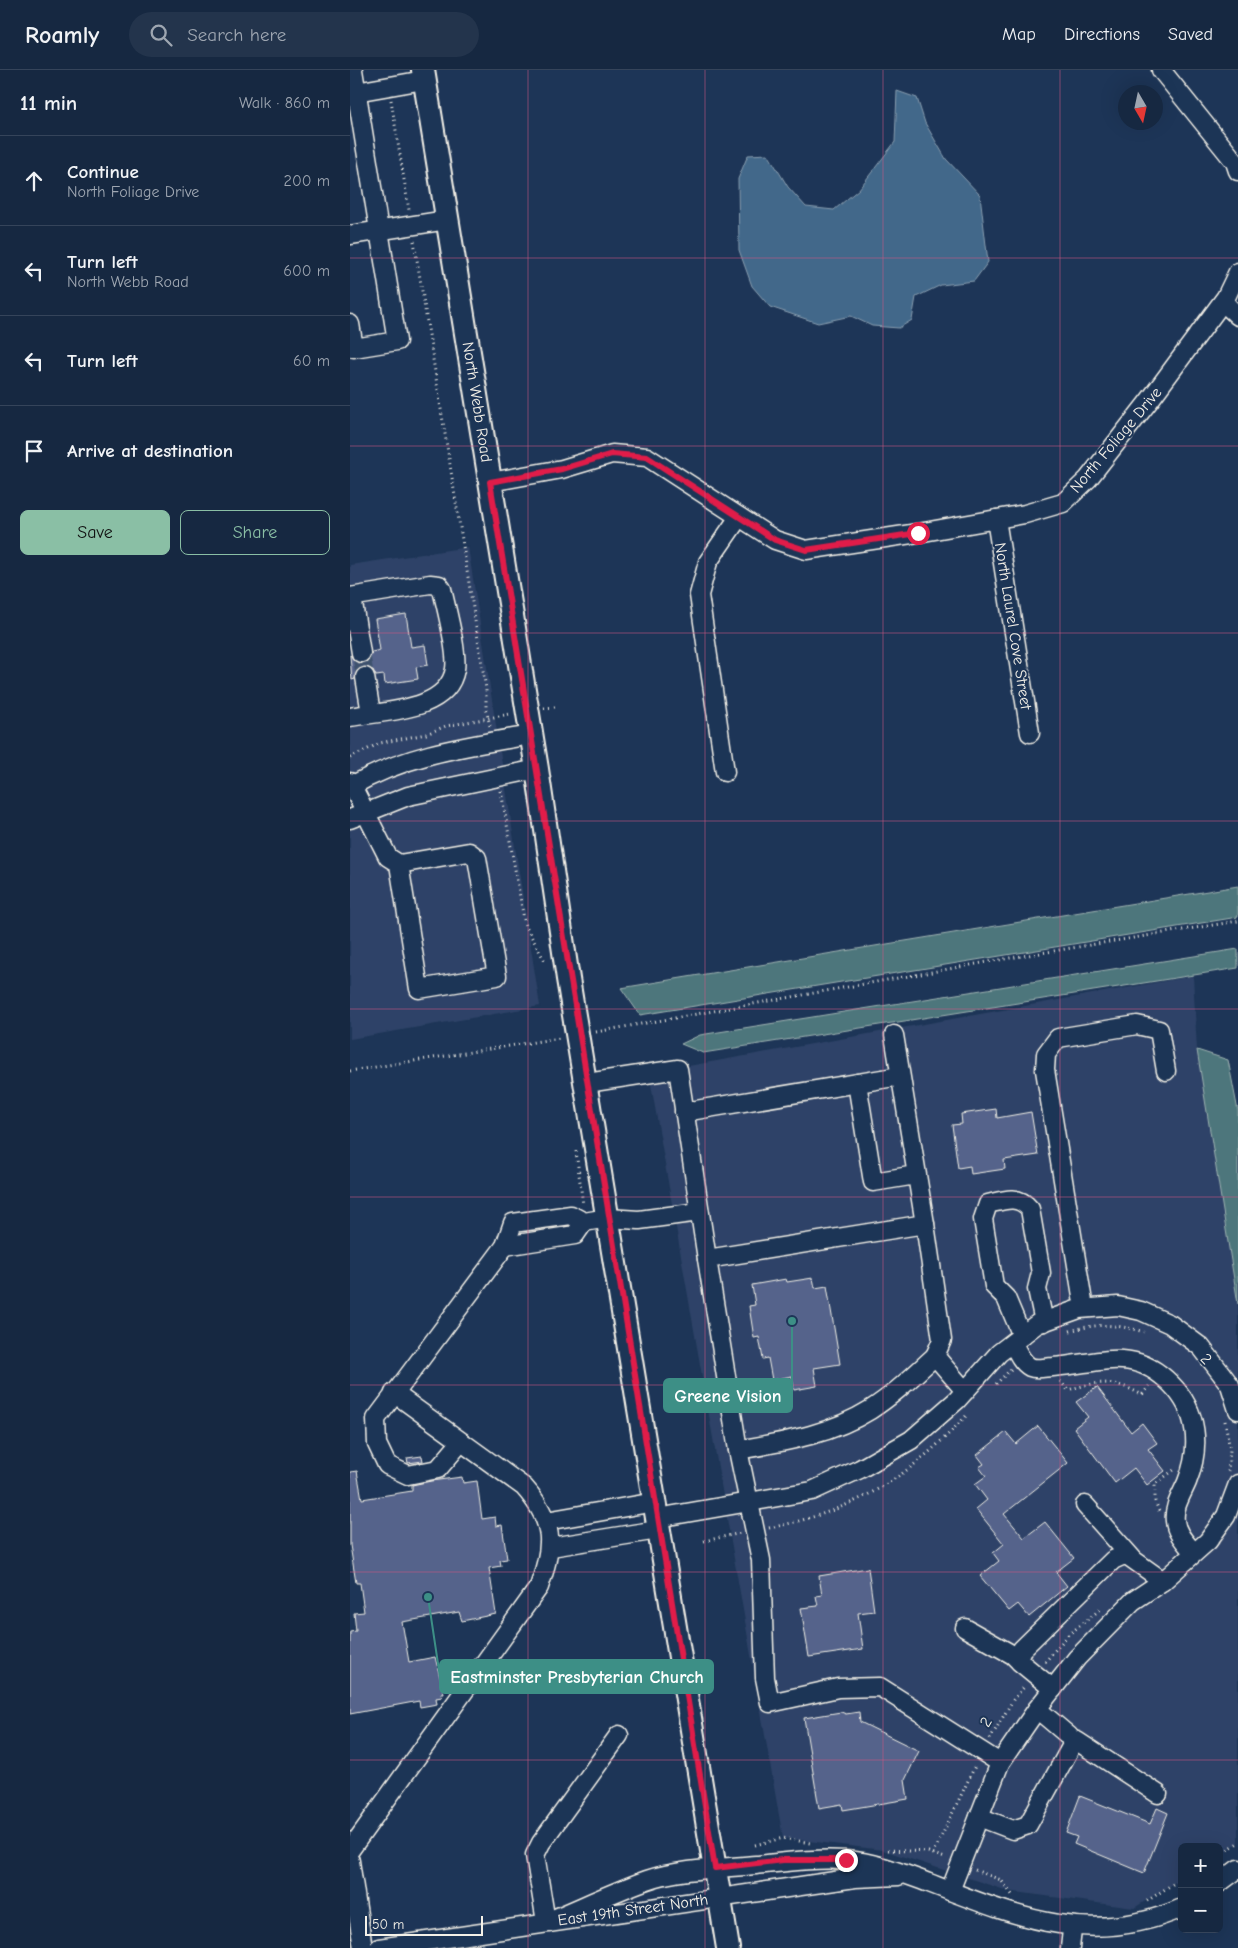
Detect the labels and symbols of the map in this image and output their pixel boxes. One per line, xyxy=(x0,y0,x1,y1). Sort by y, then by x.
north arrow xyxy=(1118,85,1163,130)
street label: North Webb Road xyxy=(459,341,495,463)
street label: North Foliage Drive xyxy=(1067,384,1165,496)
route start xyxy=(907,522,930,545)
street label: North Laurel Cove Street xyxy=(991,541,1035,711)
street label: 2 xyxy=(1197,1350,1215,1368)
callout: Greene Vision xyxy=(664,1379,792,1412)
text: Greene Vision xyxy=(674,1386,782,1407)
callout: Eastminster Presbyterian Church xyxy=(440,1660,713,1693)
text: Eastminster Presbyterian Church xyxy=(450,1667,704,1688)
street label: 2 xyxy=(976,1714,996,1730)
route end xyxy=(835,1849,858,1872)
street label: East 19th Street North xyxy=(557,1891,709,1929)
scale bar xyxy=(365,1913,482,1936)

